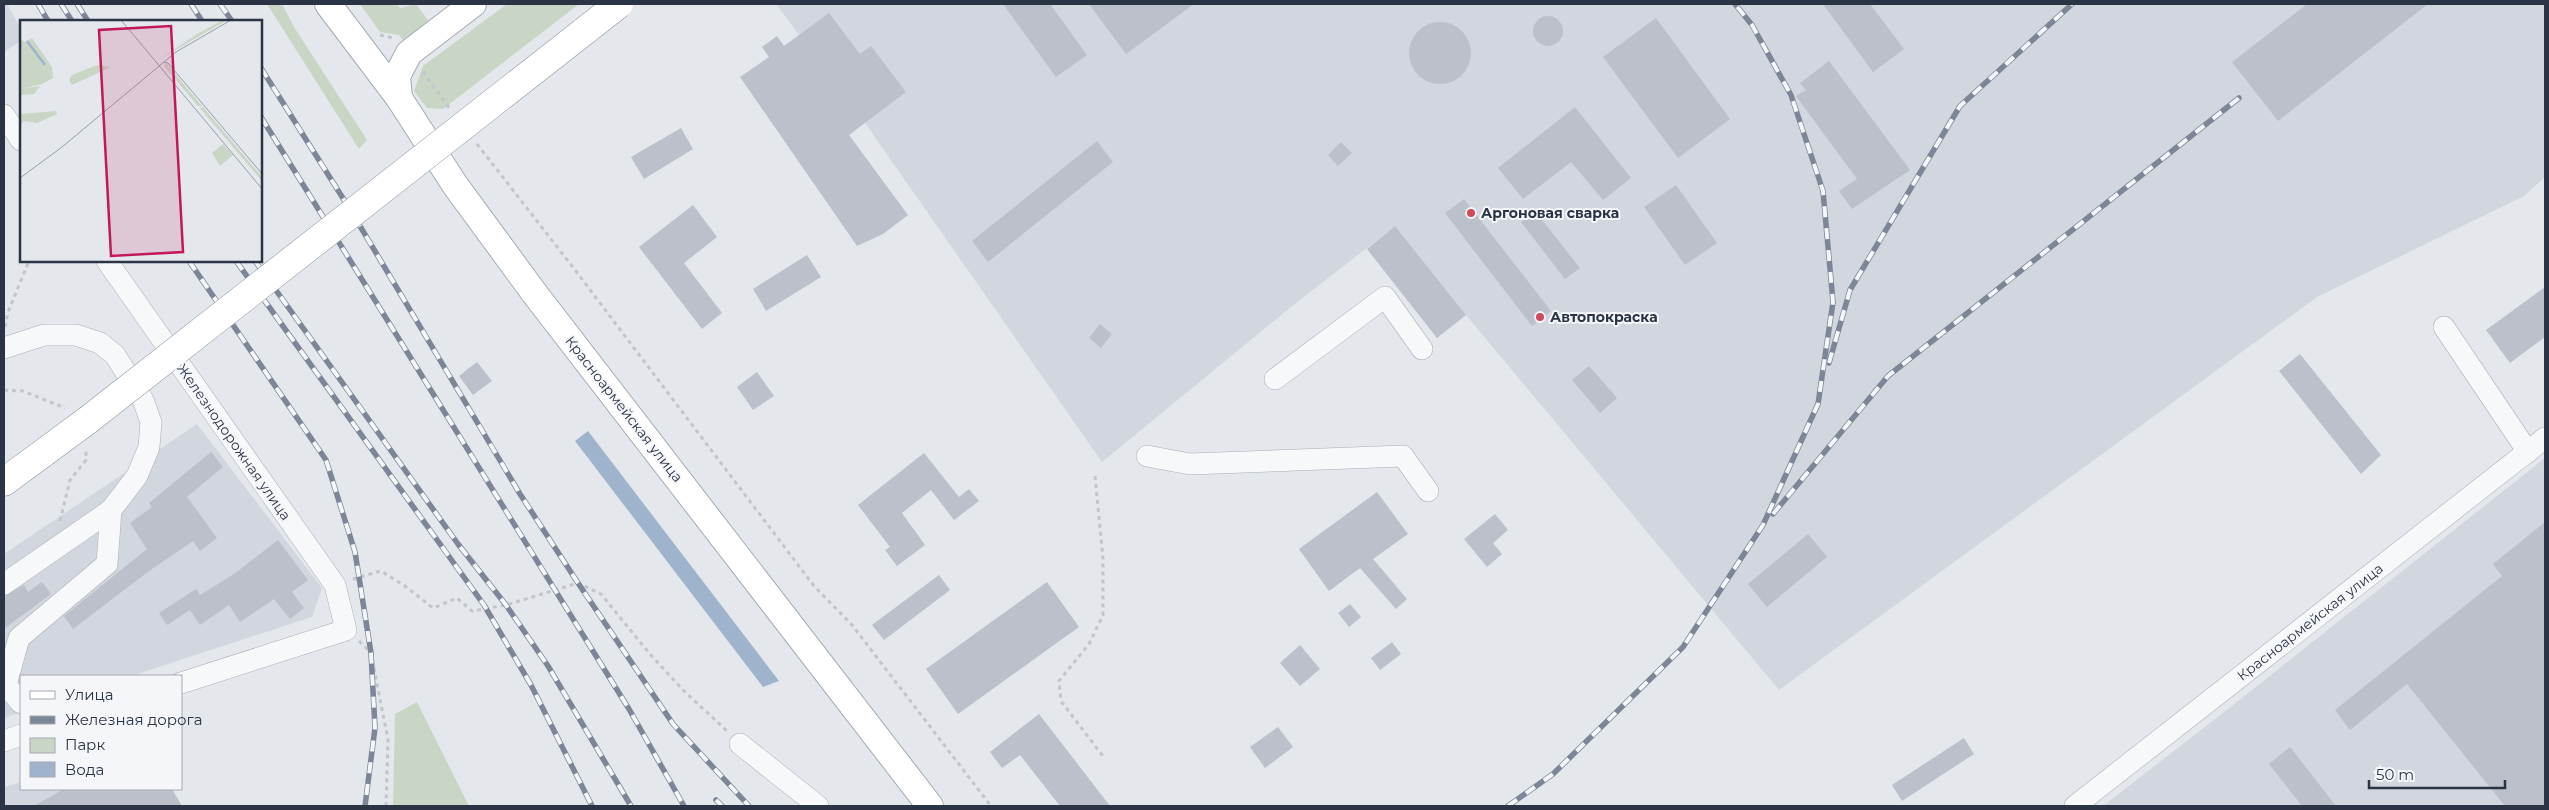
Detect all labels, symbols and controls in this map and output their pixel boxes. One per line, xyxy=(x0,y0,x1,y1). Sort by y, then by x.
inset map xyxy=(20,20,262,262)
place label: Аргоновая сварка xyxy=(1481,204,1619,222)
marker: Аргоновая сварка xyxy=(1465,207,1477,219)
place label: Автопокраска xyxy=(1550,308,1658,326)
marker: Автопокраска xyxy=(1534,311,1546,323)
street label: Красноармейская улица xyxy=(561,332,687,486)
street label: Железнодорожная улица xyxy=(173,360,295,524)
street label: Красноармейская улица xyxy=(2233,559,2387,685)
legend xyxy=(20,675,182,790)
text: Улица xyxy=(65,685,113,704)
text: Железная дорога xyxy=(65,710,202,729)
text: Парк xyxy=(65,735,105,754)
scale bar xyxy=(2369,758,2505,790)
text: Вода xyxy=(65,760,104,779)
text: 50 m xyxy=(2376,765,2414,784)

